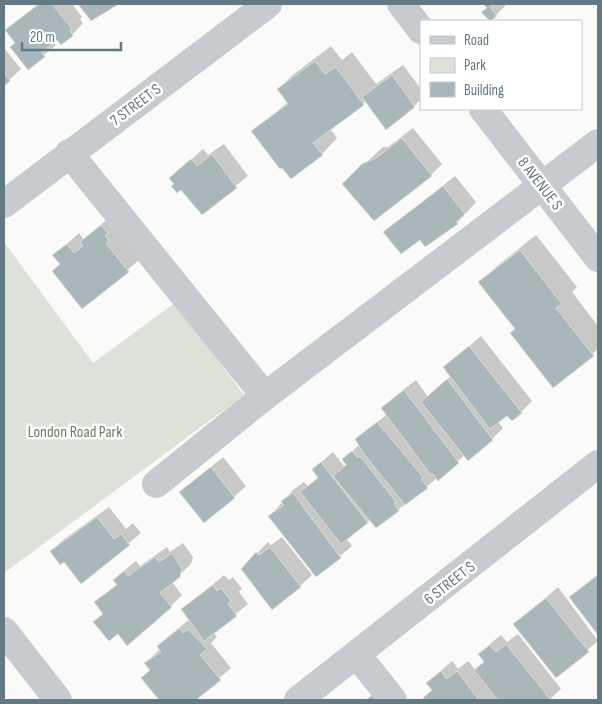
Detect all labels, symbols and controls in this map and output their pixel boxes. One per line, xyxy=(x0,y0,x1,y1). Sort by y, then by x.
scale bar xyxy=(22,20,121,52)
legend xyxy=(420,20,582,110)
text: 20 m xyxy=(30,28,55,47)
text: Road xyxy=(464,31,489,50)
text: Park xyxy=(464,56,486,75)
street label: 7 STREET S xyxy=(107,80,165,130)
text: Building xyxy=(464,81,504,100)
street label: 8 AVENUE S xyxy=(513,154,566,214)
park label: London Road Park xyxy=(28,423,122,442)
street label: 6 STREET S xyxy=(421,557,479,609)

